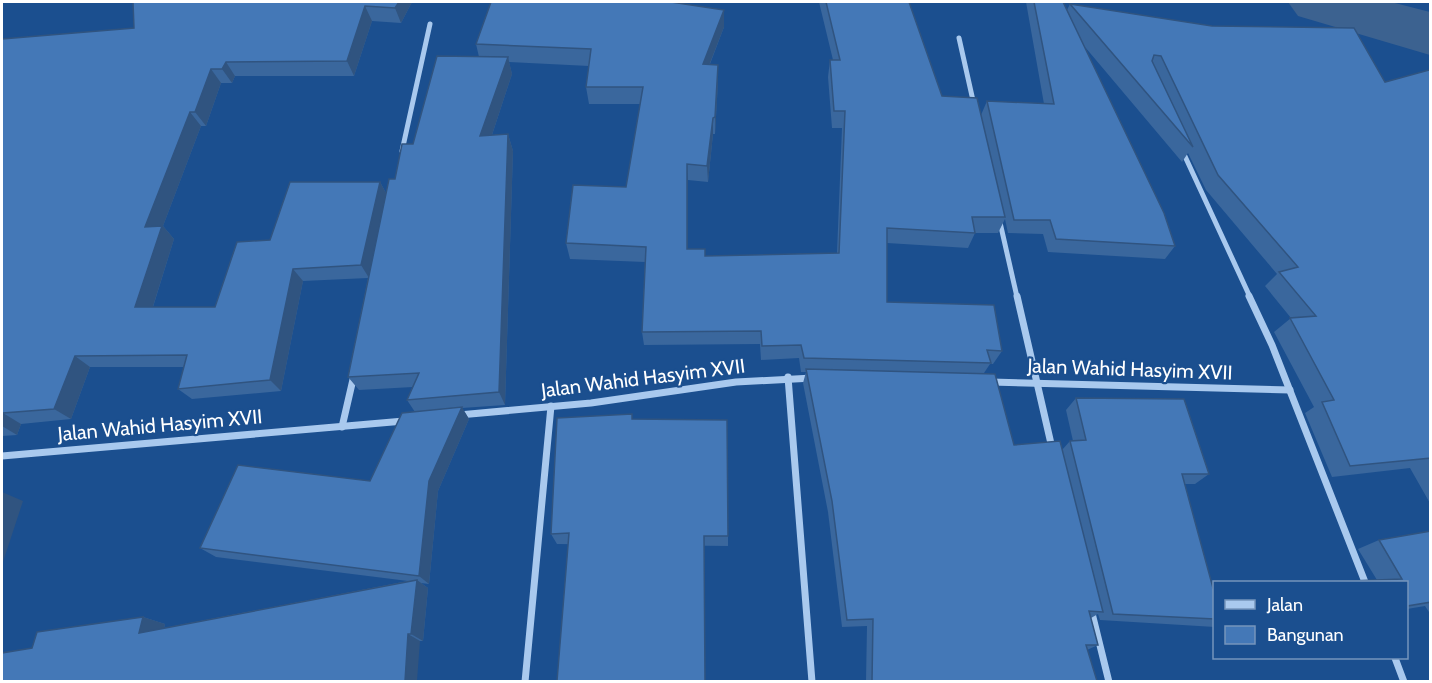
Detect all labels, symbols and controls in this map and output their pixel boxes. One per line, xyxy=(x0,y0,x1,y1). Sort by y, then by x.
street label: Jalan Wahid Hasyim XVII xyxy=(1026,353,1233,385)
street label: Jalan Wahid Hasyim XVII xyxy=(539,354,746,403)
street label: Jalan Wahid Hasyim XVII xyxy=(56,404,263,446)
legend xyxy=(1213,581,1408,659)
text: Jalan xyxy=(1266,594,1303,616)
text: Bangunan xyxy=(1267,624,1344,646)

